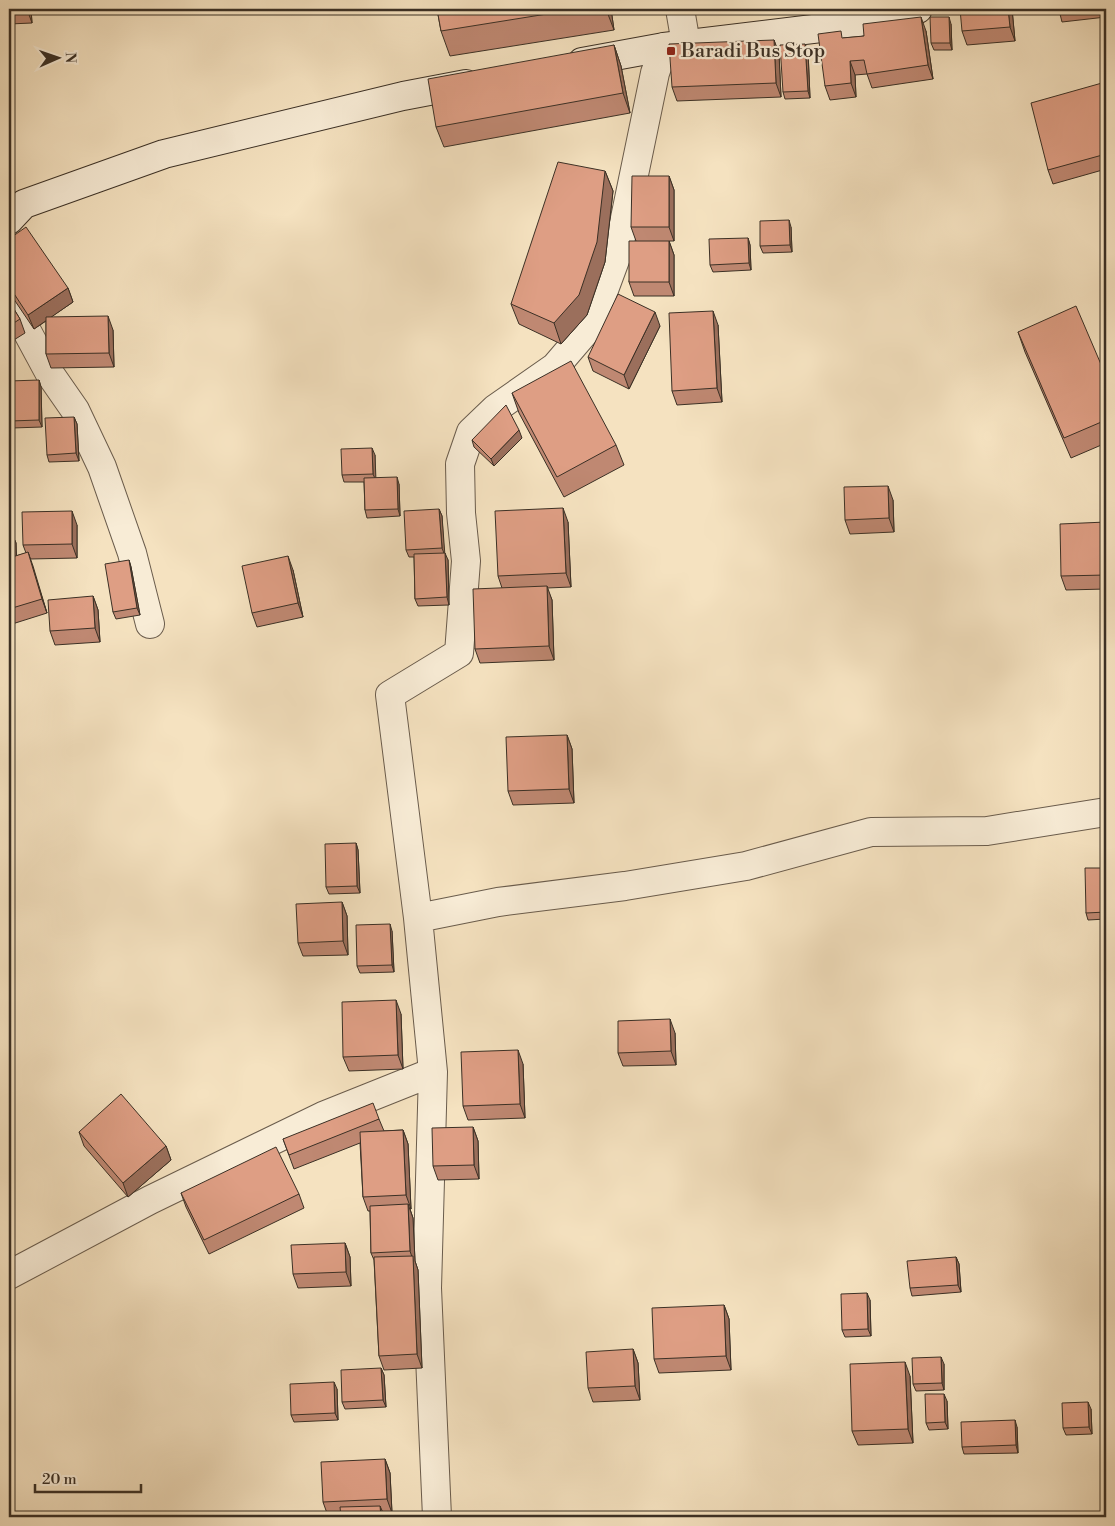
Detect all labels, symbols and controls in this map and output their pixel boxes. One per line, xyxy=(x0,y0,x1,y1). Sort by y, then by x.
north arrow xyxy=(32,32,82,82)
place label: Baradi Bus Stop xyxy=(680,39,825,64)
marker: Baradi Bus Stop xyxy=(665,45,677,57)
text: N xyxy=(61,52,79,63)
scale bar xyxy=(35,1461,141,1493)
text: 20 m xyxy=(42,1470,77,1489)

